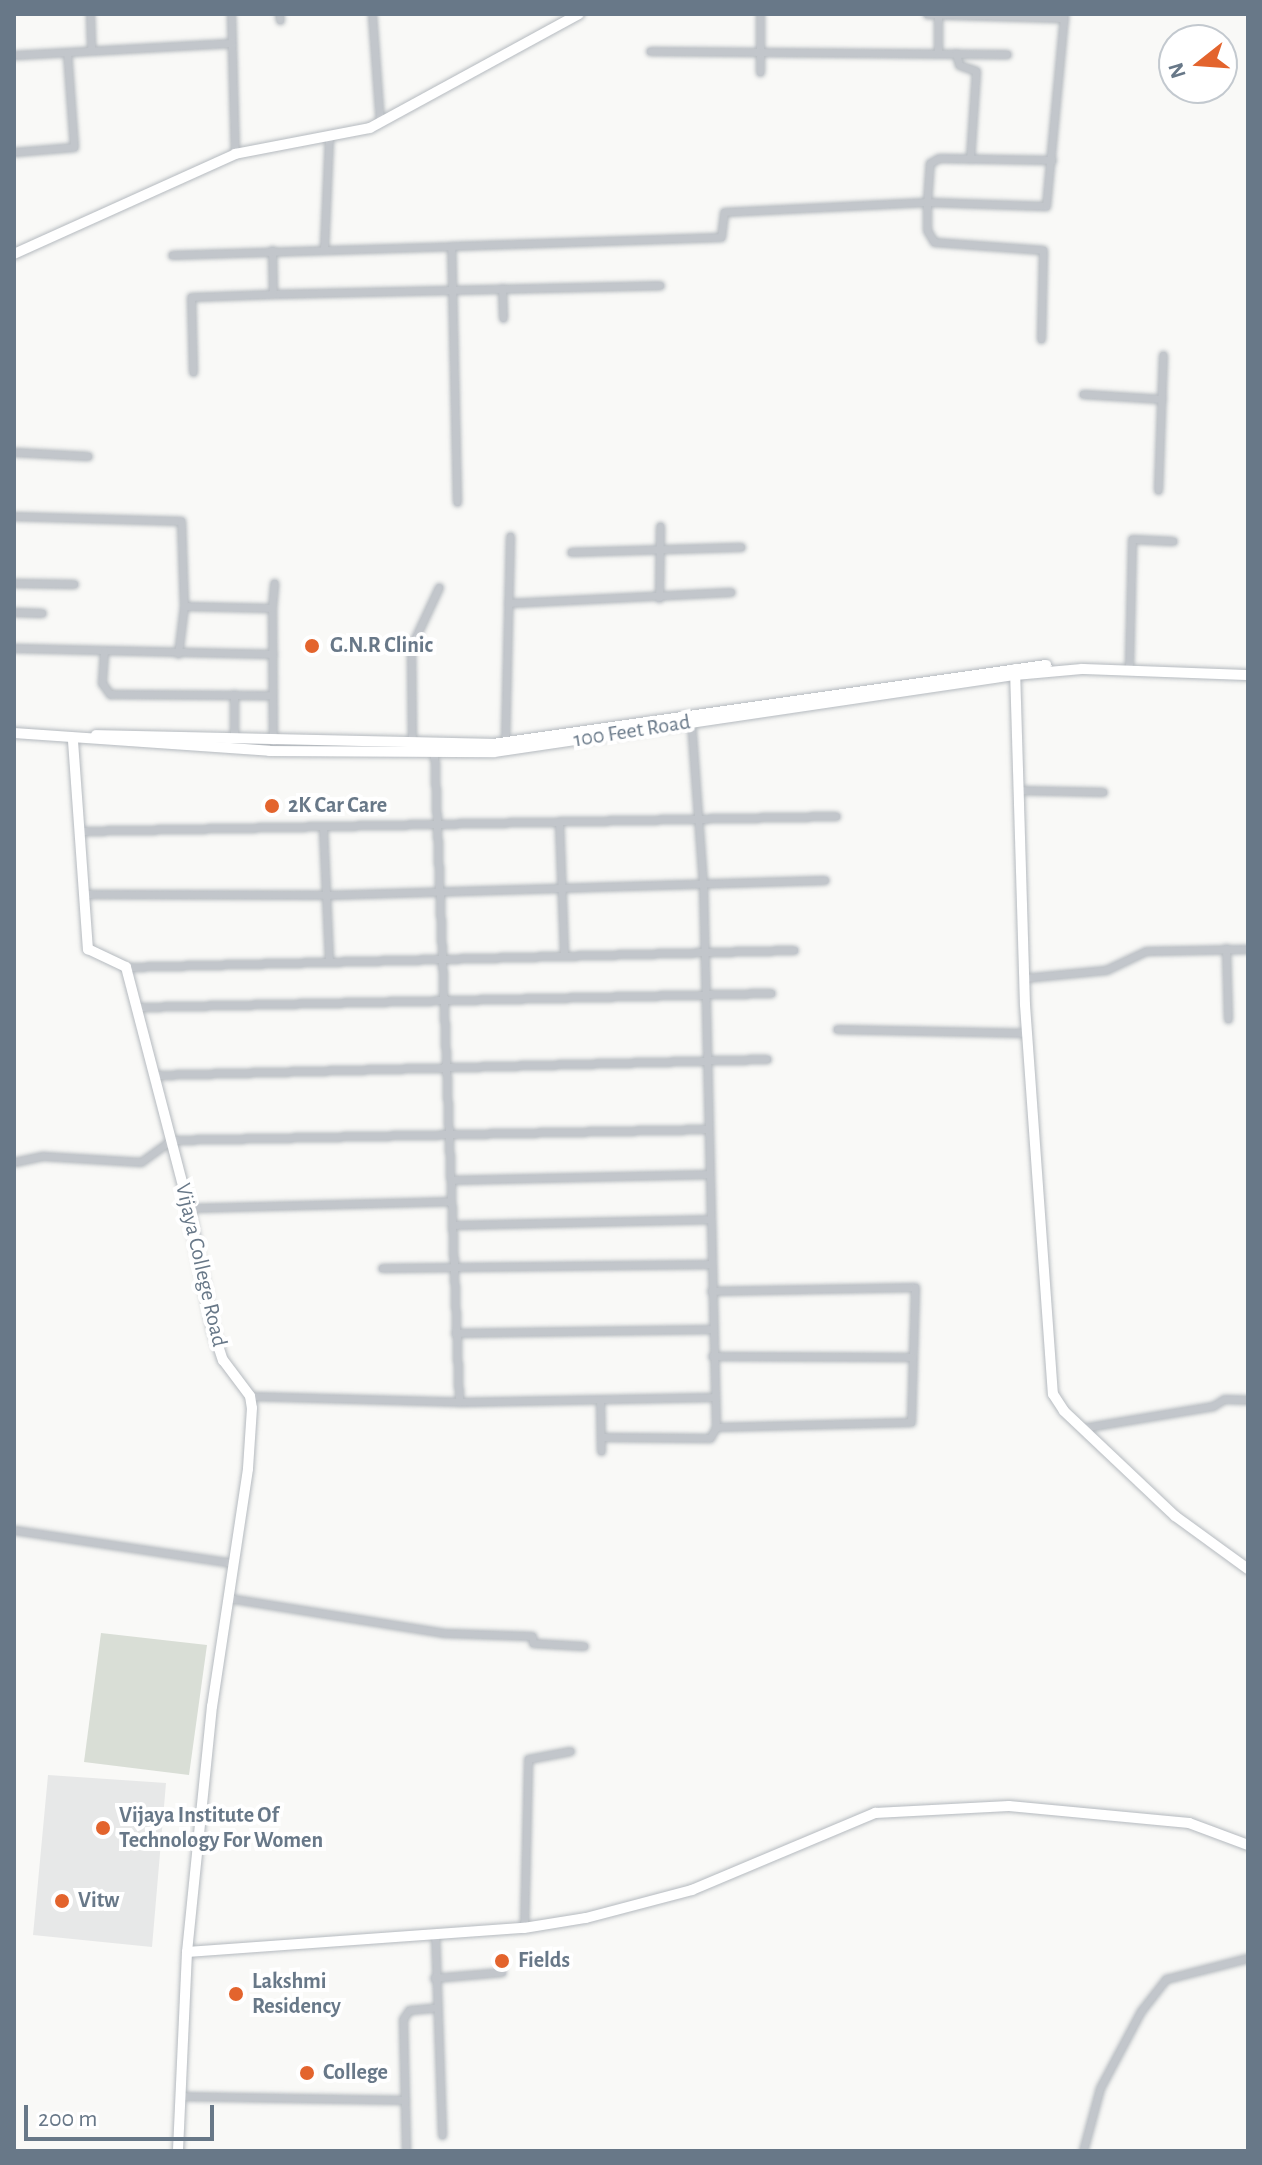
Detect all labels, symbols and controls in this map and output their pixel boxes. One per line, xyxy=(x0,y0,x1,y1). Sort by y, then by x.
north arrow xyxy=(1158,24,1238,104)
text: N xyxy=(1164,60,1190,81)
place label: G.N.R Clinic xyxy=(330,633,433,659)
marker: G.N.R Clinic xyxy=(301,635,323,657)
street label: 100 Feet Road xyxy=(572,709,692,753)
place label: 2K Car Care xyxy=(288,793,387,819)
marker: 2K Car Care xyxy=(263,797,281,815)
street label: Vijaya College Road xyxy=(169,1181,233,1349)
place label: Vijaya Institute Of Technology For Women xyxy=(119,1802,323,1854)
marker: Vijaya Institute Of Technology For Women xyxy=(94,1819,112,1837)
place label: Vitw xyxy=(78,1888,119,1914)
marker: Vitw xyxy=(53,1892,71,1910)
place label: Fields xyxy=(518,1948,570,1974)
marker: Fields xyxy=(493,1952,511,1970)
place label: Lakshmi Residency xyxy=(252,1968,341,2020)
marker: Lakshmi Residency xyxy=(227,1985,245,2003)
place label: College xyxy=(323,2060,388,2086)
marker: College xyxy=(298,2064,316,2082)
scale bar xyxy=(28,2089,218,2139)
text: 200 m xyxy=(38,2107,97,2131)

